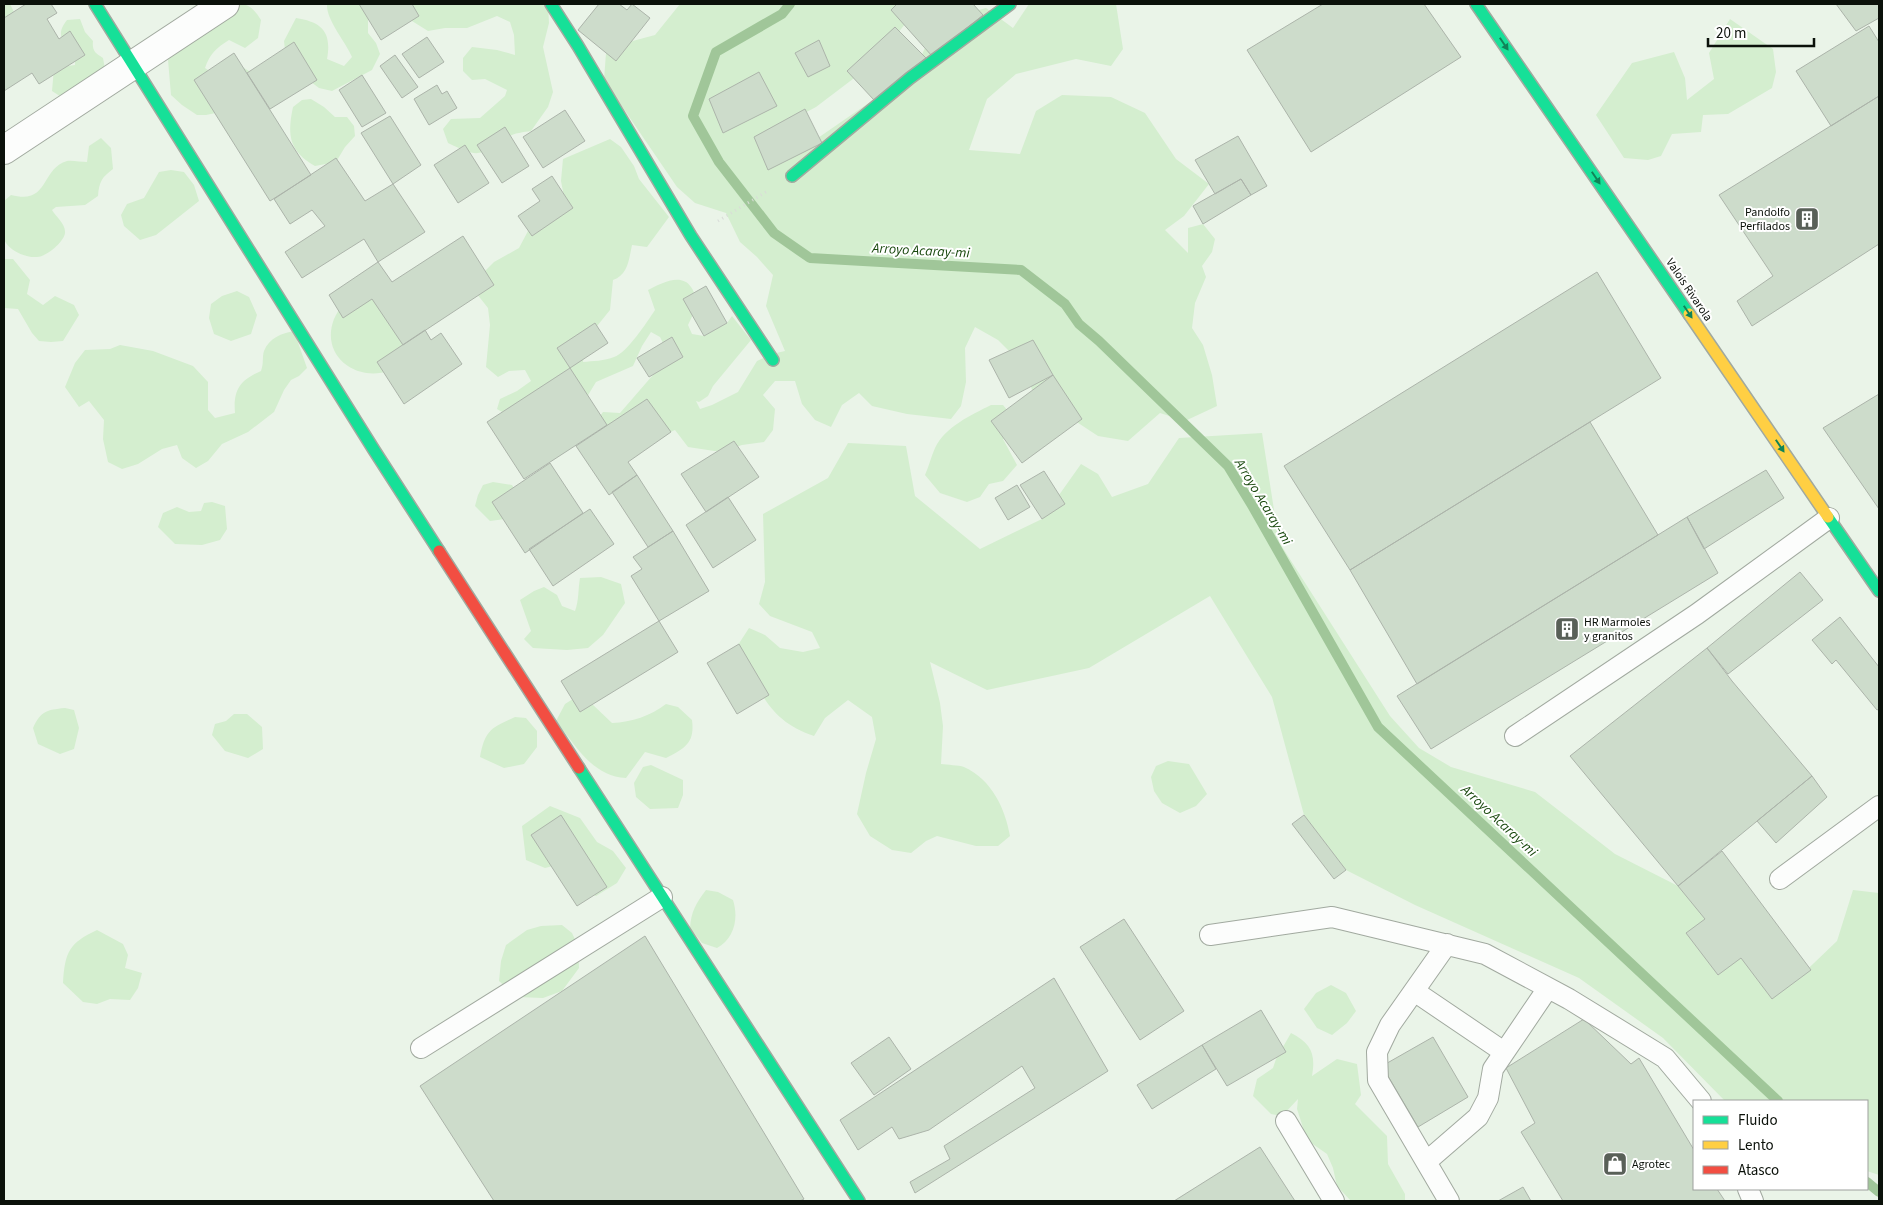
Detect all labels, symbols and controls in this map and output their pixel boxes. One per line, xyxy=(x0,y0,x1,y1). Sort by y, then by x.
scale bar xyxy=(1708,15,1814,47)
text: 20 m xyxy=(1716,23,1746,44)
one-way arrow xyxy=(1499,37,1509,51)
one-way arrow xyxy=(1591,171,1601,185)
place label: Pandolfo Perfilados xyxy=(1740,204,1790,235)
building icon: Pandolfo Perfilados xyxy=(1794,206,1820,232)
water label: Arroyo Acaray-mi xyxy=(871,238,971,264)
street label: Valois Rivarola xyxy=(1662,255,1716,325)
one-way arrow xyxy=(1683,305,1693,319)
one-way arrow xyxy=(1775,439,1784,453)
water label: Arroyo Acaray-mi xyxy=(1229,454,1297,550)
place label: HR Marmoles y granitos xyxy=(1584,614,1650,645)
building icon: HR Marmoles y granitos xyxy=(1554,616,1580,642)
water label: Arroyo Acaray-mi xyxy=(1456,780,1542,862)
legend xyxy=(1693,1100,1868,1190)
text: Fluido xyxy=(1738,1110,1778,1131)
text: Lento xyxy=(1738,1135,1774,1156)
shop icon: Agrotec xyxy=(1602,1151,1628,1177)
place label: Agrotec xyxy=(1632,1156,1671,1173)
text: Atasco xyxy=(1738,1160,1779,1181)

